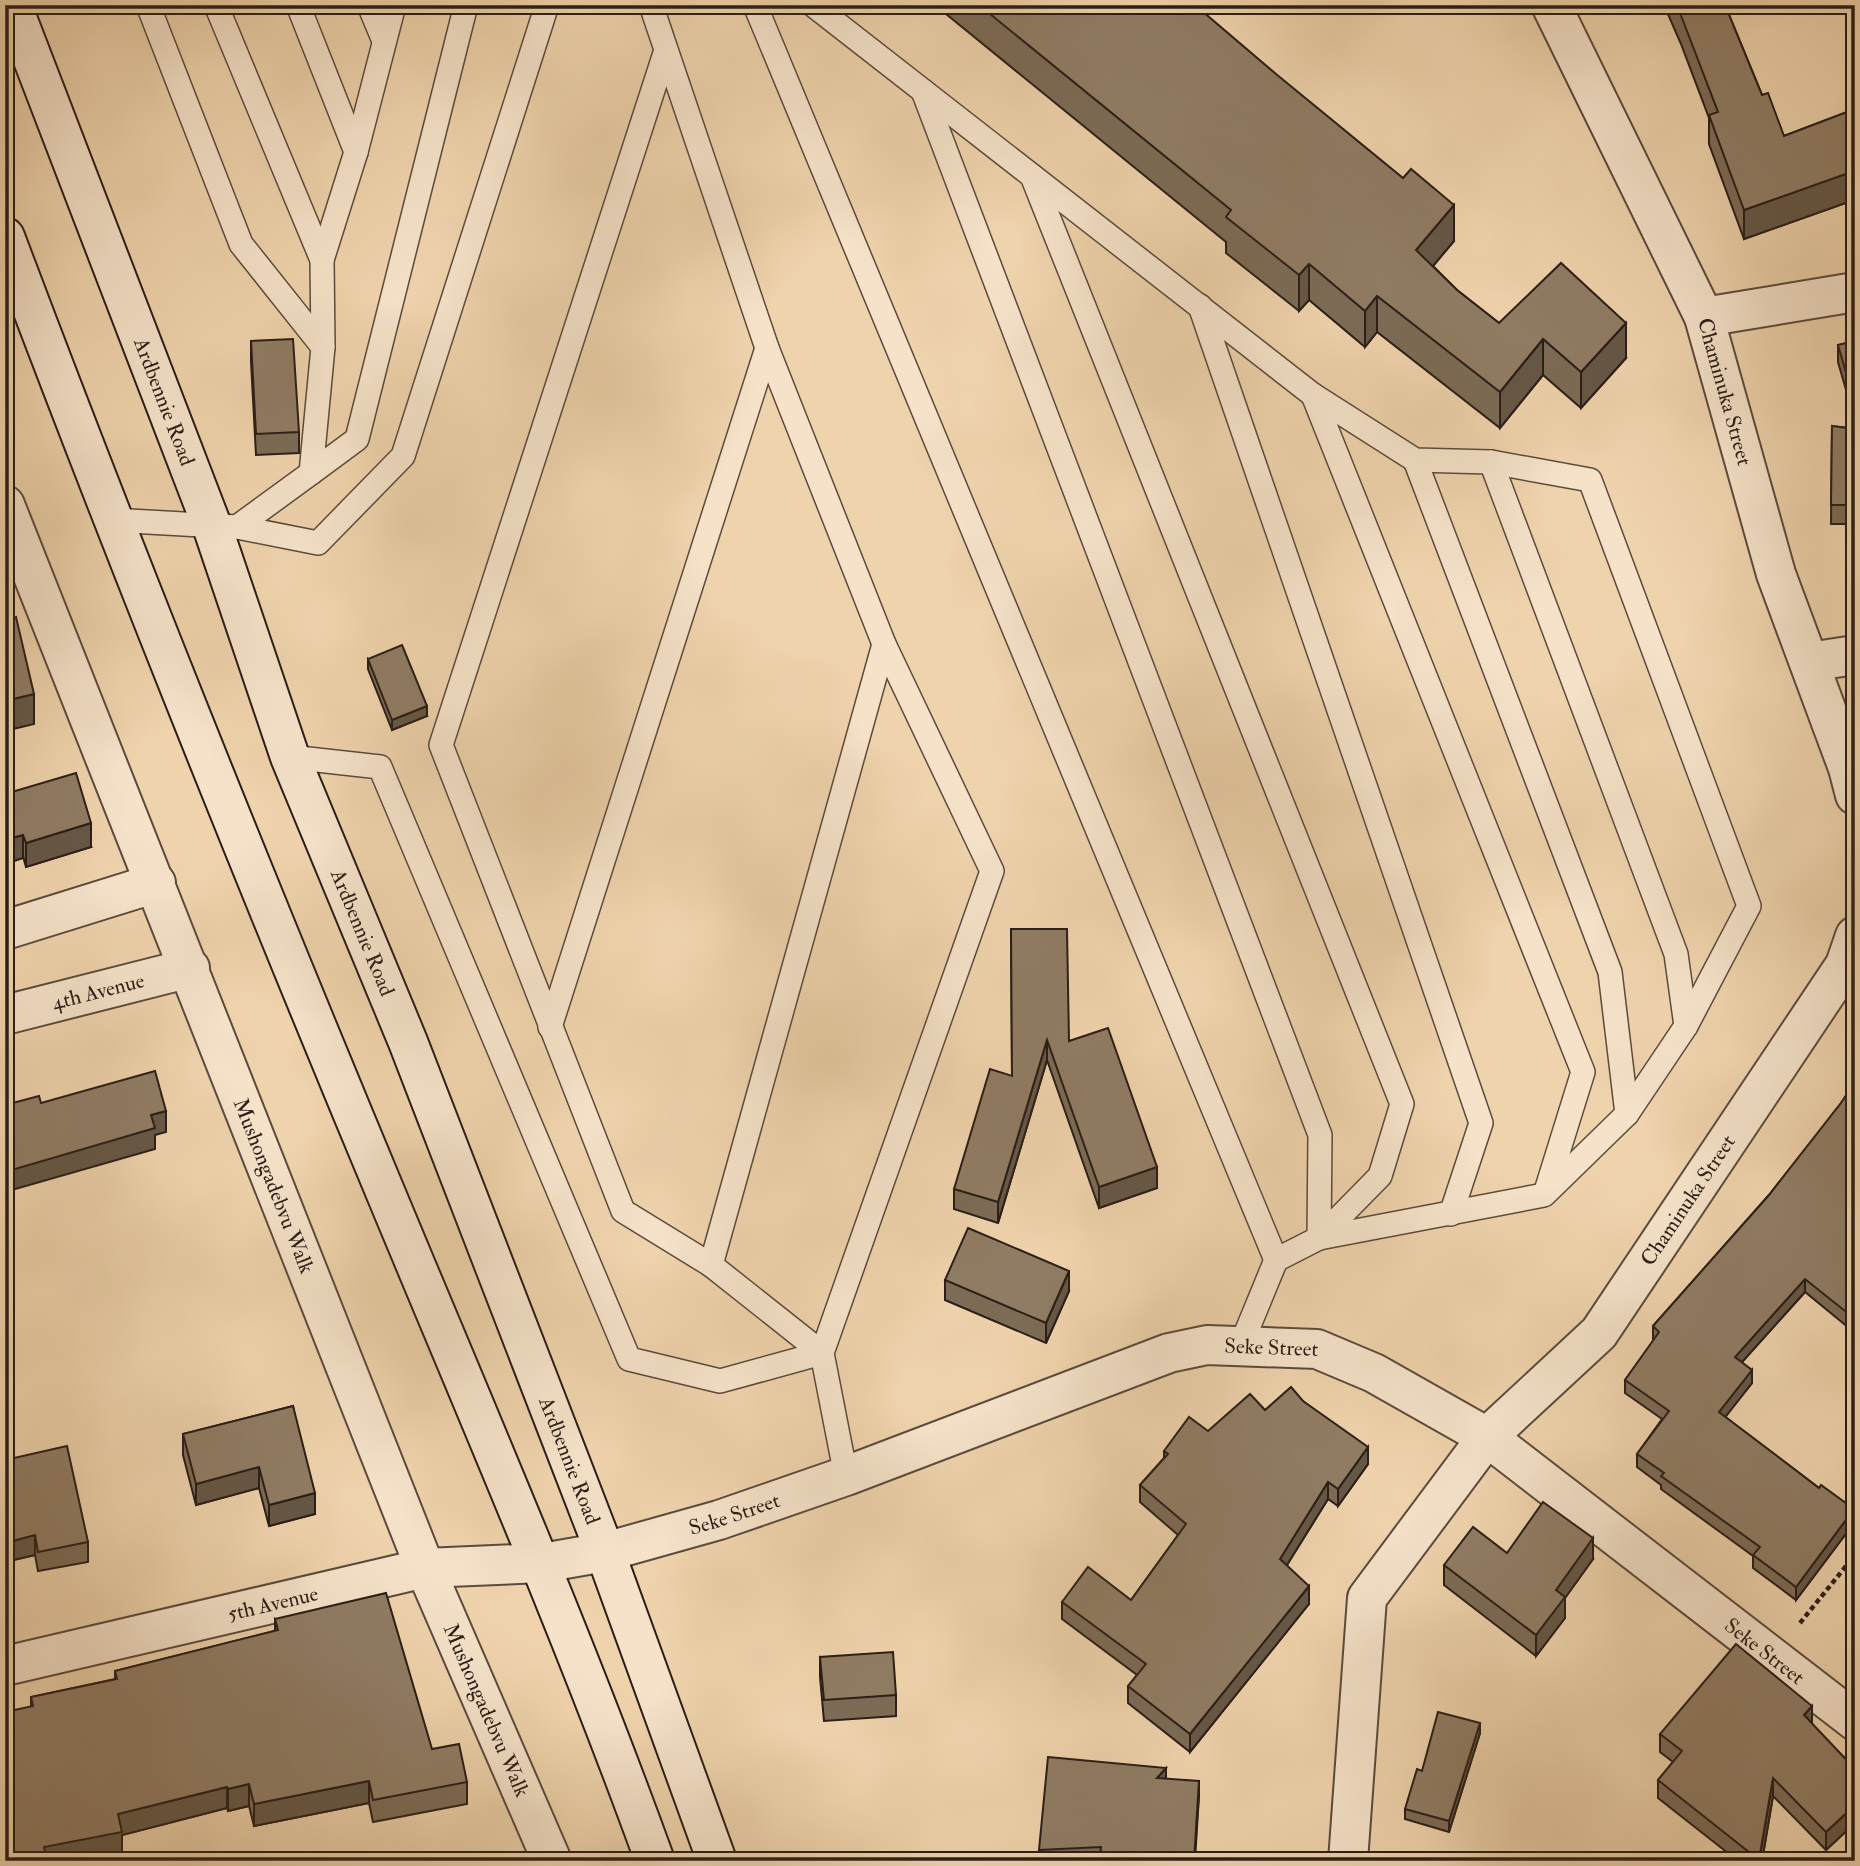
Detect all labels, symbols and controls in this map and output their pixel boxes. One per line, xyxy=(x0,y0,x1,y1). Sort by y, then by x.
street label: Chaminuka Street xyxy=(1691,315,1758,469)
street label: Ardbennie Road xyxy=(127,333,201,470)
street label: Ardbennie Road xyxy=(324,864,401,1001)
street label: 4th Avenue xyxy=(49,967,147,1017)
street label: Mushongadebvu Walk xyxy=(227,1094,320,1278)
street label: Chaminuka Street xyxy=(1635,1130,1742,1271)
street label: Seke Street xyxy=(1224,1333,1319,1363)
street label: Ardbennie Road xyxy=(532,1392,606,1529)
street label: Seke Street xyxy=(686,1487,784,1542)
street label: 5th Avenue xyxy=(225,1580,321,1628)
street label: Seke Street xyxy=(1719,1612,1810,1691)
street label: Mushongadebvu Walk xyxy=(437,1620,536,1801)

